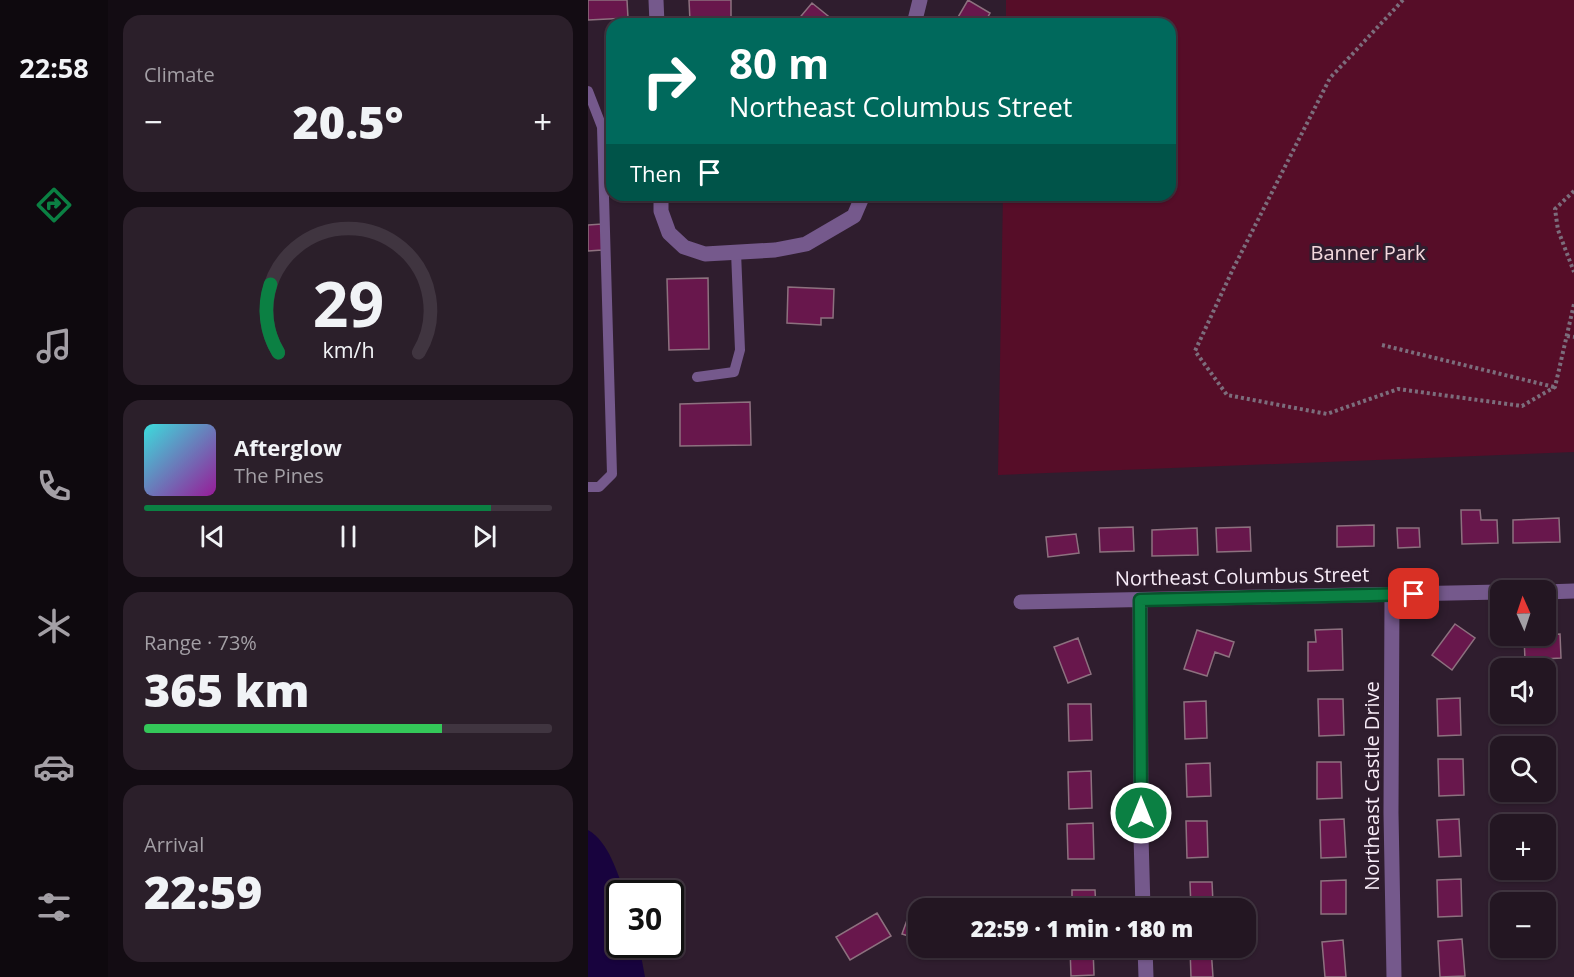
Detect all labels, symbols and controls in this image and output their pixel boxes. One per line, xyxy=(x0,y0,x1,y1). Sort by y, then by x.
text: 80 m xyxy=(729,34,829,91)
icon: right xyxy=(630,42,708,120)
text: 22:58 xyxy=(19,49,89,86)
text: Climate xyxy=(144,61,215,88)
text: Northeast Columbus Street xyxy=(729,88,1072,125)
text: 20.5° xyxy=(292,91,404,152)
text: − xyxy=(144,99,163,144)
text: + xyxy=(533,99,552,144)
icon: arrive xyxy=(693,156,726,189)
text: Then xyxy=(630,158,681,188)
icon: directions xyxy=(33,184,75,226)
park label: Banner Park xyxy=(1311,239,1426,266)
text: 29 xyxy=(312,260,384,345)
icon: music xyxy=(33,325,75,367)
text: km/h xyxy=(322,336,374,365)
text: Afterglow xyxy=(234,432,342,462)
text: The Pines xyxy=(234,462,324,489)
icon: phone xyxy=(33,465,75,507)
icon: previous xyxy=(196,520,229,553)
icon: pause xyxy=(332,520,365,553)
icon: next xyxy=(468,520,501,553)
street label: Northeast Columbus Street xyxy=(1115,560,1369,592)
pin xyxy=(1388,568,1439,619)
icon: arrive xyxy=(1397,577,1430,610)
north arrow xyxy=(1490,580,1556,646)
map controls xyxy=(1490,580,1556,958)
icon: climate xyxy=(33,605,75,647)
text: Range · 73% xyxy=(144,629,257,656)
button: sound xyxy=(1490,658,1556,724)
text: 365 km xyxy=(144,659,309,720)
street label: Northeast Castle Drive xyxy=(1358,681,1385,891)
button: search xyxy=(1490,736,1556,802)
icon: car xyxy=(33,746,75,788)
position arrow xyxy=(1109,781,1173,845)
button: + xyxy=(1490,814,1556,880)
text: Arrival xyxy=(144,831,204,858)
text: 22:59 xyxy=(144,861,262,922)
speed limit sign: 30 xyxy=(606,880,684,958)
icon: filters xyxy=(33,886,75,928)
button: − xyxy=(1490,892,1556,958)
text: 22:59 · 1 min · 180 m xyxy=(971,913,1193,943)

